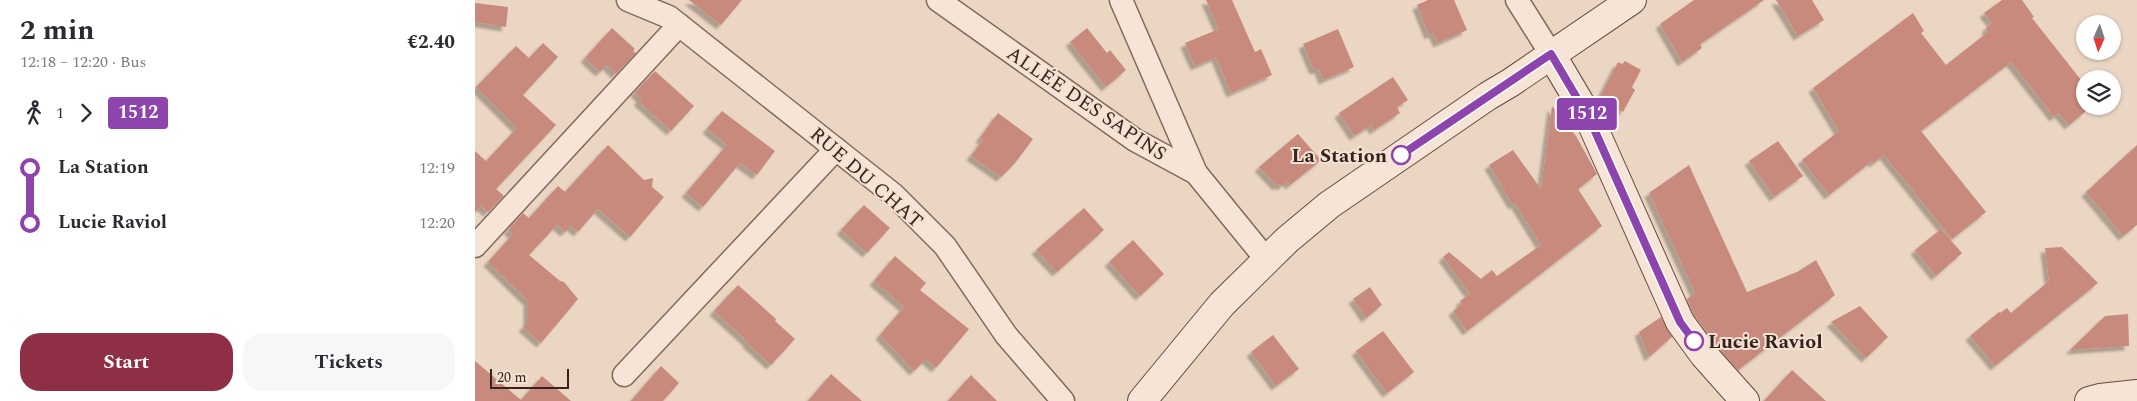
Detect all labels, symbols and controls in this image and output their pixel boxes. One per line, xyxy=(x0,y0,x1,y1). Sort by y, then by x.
text: 2 min xyxy=(20,9,95,52)
north arrow xyxy=(2076,15,2121,60)
map controls xyxy=(2076,15,2121,115)
text: €2.40 xyxy=(407,28,455,57)
street label: ALLÉE DES SAPINS xyxy=(1000,39,1173,169)
text: 12:18 – 12:20 · Bus xyxy=(20,50,146,74)
button: layers xyxy=(2076,70,2121,115)
line badge: 1512 xyxy=(1552,98,1622,130)
icon: walk xyxy=(20,99,48,127)
icon: forward xyxy=(72,99,100,127)
text: 1512 xyxy=(118,99,158,126)
text: 1512 xyxy=(1567,100,1607,127)
text: 1 xyxy=(56,101,64,125)
street label: RUE DU CHAT xyxy=(803,120,930,236)
place label: La Station xyxy=(1292,141,1387,171)
marker: La Station xyxy=(1391,145,1411,165)
text: La Station xyxy=(58,153,149,182)
text: 12:19 xyxy=(419,156,455,180)
text: Lucie Raviol xyxy=(58,208,167,237)
text: 12:20 xyxy=(419,211,455,235)
place label: Lucie Raviol xyxy=(1708,327,1823,357)
marker: Lucie Raviol xyxy=(1684,331,1704,351)
button: Start xyxy=(20,333,233,391)
button: Tickets xyxy=(243,333,455,391)
scale bar xyxy=(490,366,569,389)
text: 20 m xyxy=(497,367,527,388)

